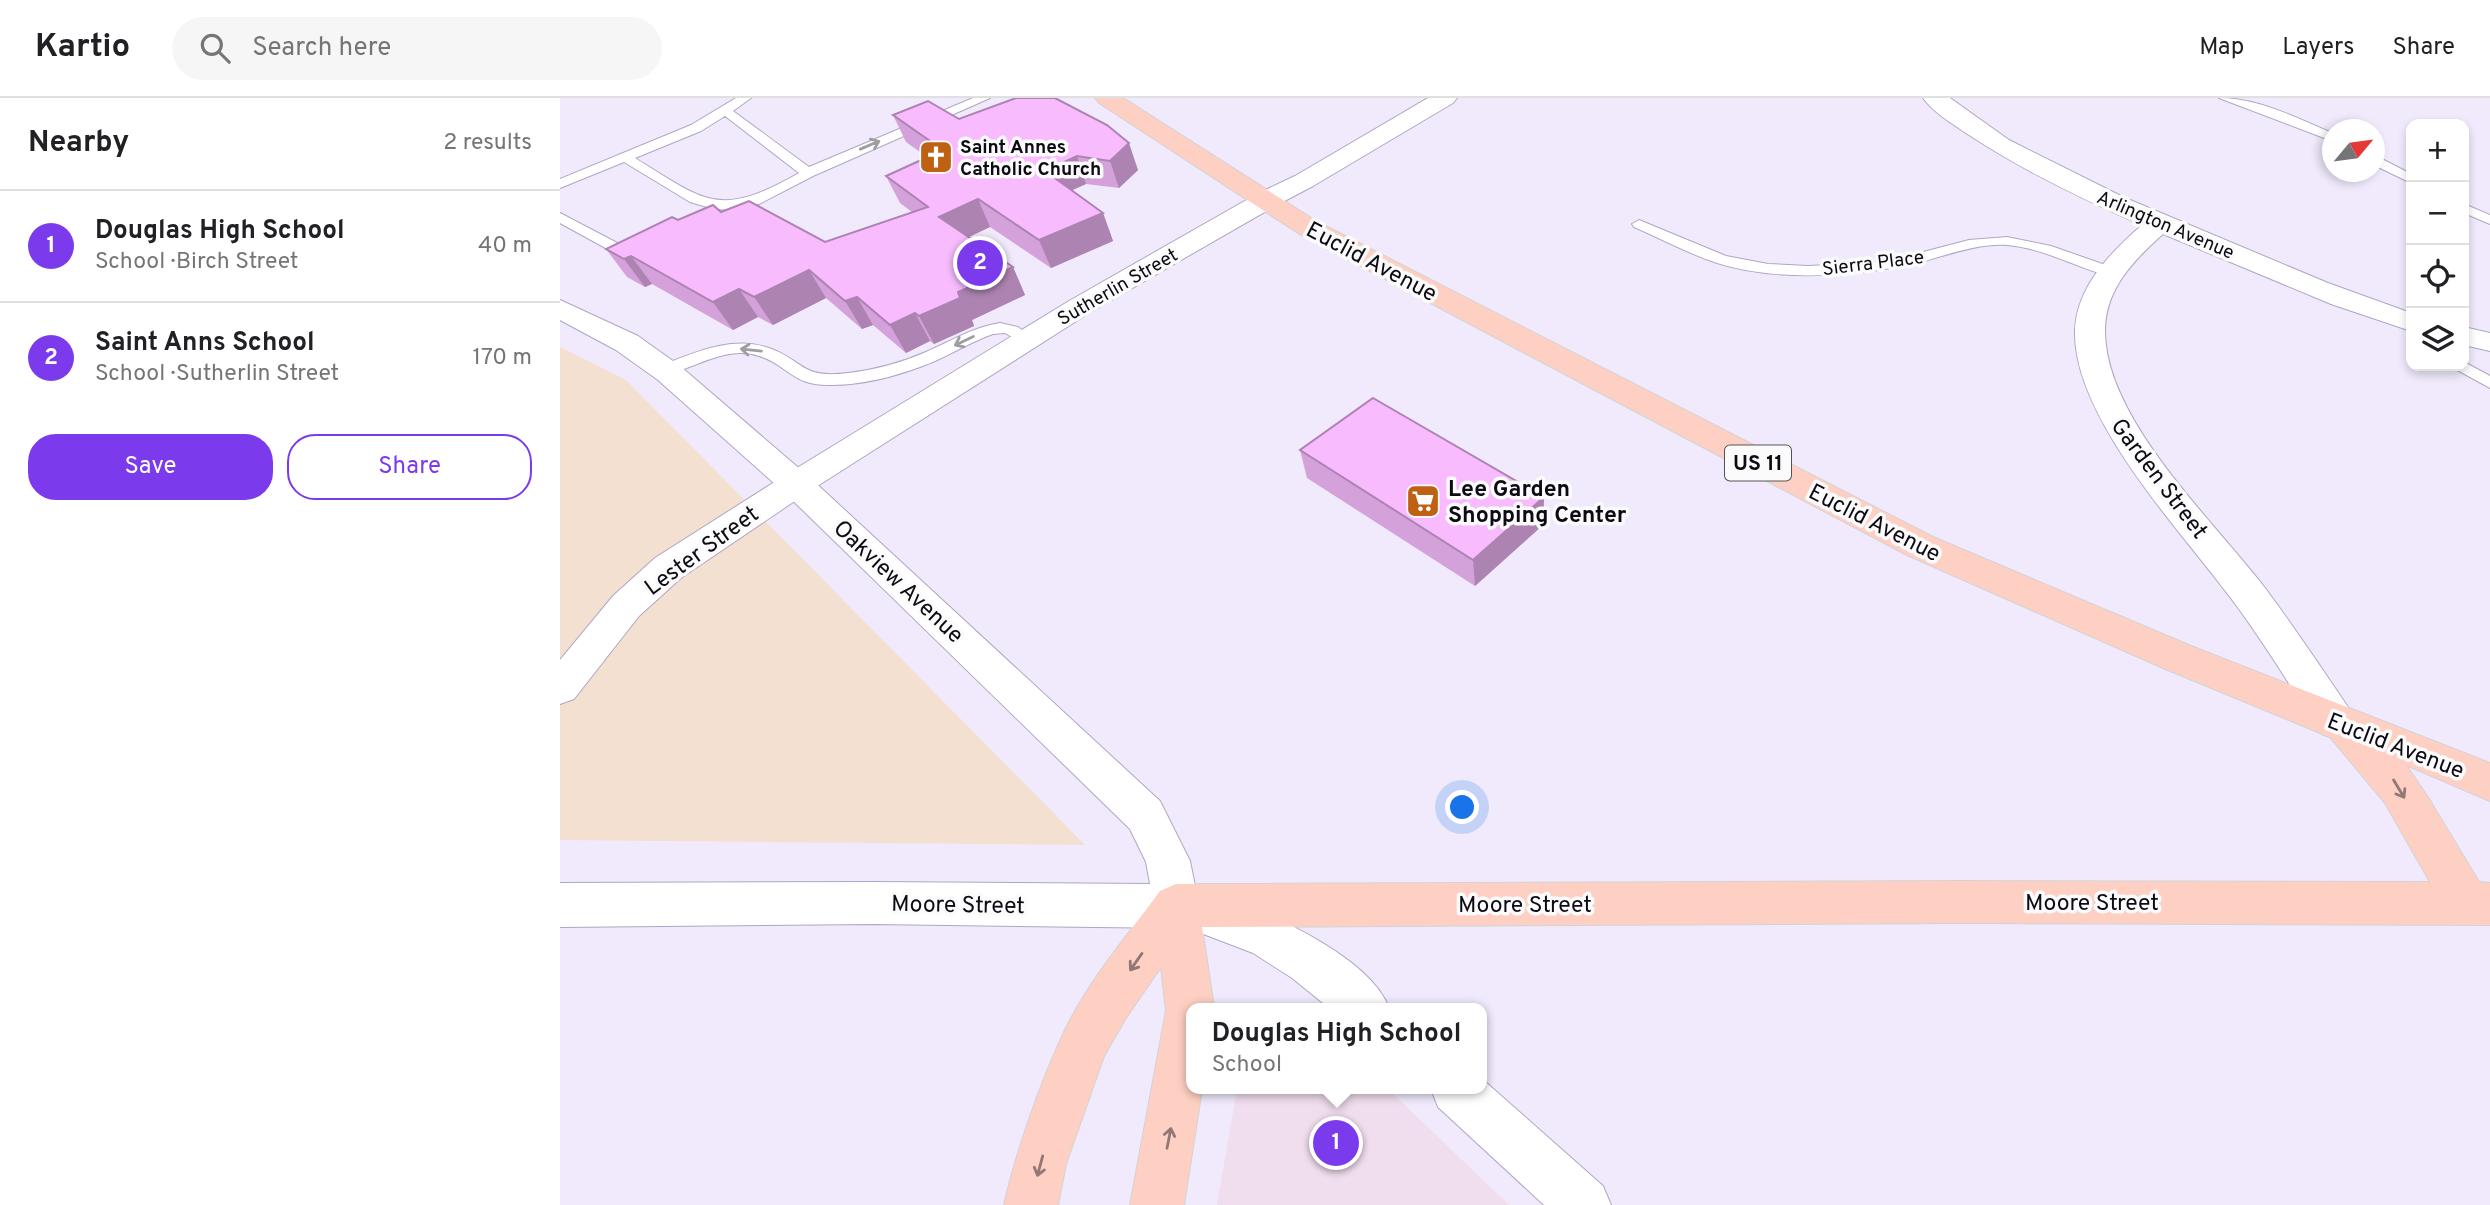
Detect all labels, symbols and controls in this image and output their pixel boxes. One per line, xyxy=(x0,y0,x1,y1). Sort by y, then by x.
search box xyxy=(172,17,662,80)
text: Kartio xyxy=(35,27,130,69)
icon: search xyxy=(196,29,234,67)
text: Search here xyxy=(252,32,391,65)
text: Map xyxy=(2199,33,2244,63)
text: Layers xyxy=(2282,33,2354,63)
text: Share xyxy=(2392,33,2455,63)
north arrow xyxy=(2322,119,2385,182)
map controls xyxy=(2406,119,2469,371)
button: + xyxy=(2406,119,2469,182)
text: Nearby xyxy=(28,125,129,162)
text: 2 results xyxy=(443,129,532,158)
place label: Saint Annes Catholic Church xyxy=(960,136,1101,182)
one-way arrow xyxy=(859,138,880,151)
church icon: Saint Annes Catholic Church xyxy=(917,138,955,176)
button: − xyxy=(2406,182,2469,245)
street label: Arlington Avenue xyxy=(2093,186,2238,266)
text: Douglas High School xyxy=(95,215,345,248)
street label: Euclid Avenue xyxy=(1300,217,1441,310)
text: 1 xyxy=(46,232,56,261)
text: 40 m xyxy=(478,232,532,261)
pin: 2 xyxy=(957,237,1003,289)
street label: Sutherlin Street xyxy=(1054,244,1182,332)
button: locate xyxy=(2406,245,2469,308)
street label: Sierra Place xyxy=(1821,246,1926,282)
text: School · Birch Street xyxy=(95,248,299,277)
button: layers xyxy=(2406,308,2469,371)
text: Saint Anns School xyxy=(95,327,315,360)
one-way arrow xyxy=(954,335,975,348)
one-way arrow xyxy=(740,343,762,356)
text: 2 xyxy=(44,344,58,373)
text: 170 m xyxy=(473,344,532,373)
text: School · Sutherlin Street xyxy=(95,360,339,389)
street label: Garden Street xyxy=(2103,413,2213,546)
button: Save xyxy=(28,434,273,500)
button: Share xyxy=(287,434,532,500)
road number: US 11 xyxy=(1725,446,1791,480)
place label: Lee Garden Shopping Center xyxy=(1448,476,1627,531)
street label: Euclid Avenue xyxy=(1803,479,1945,570)
supermarket icon: Lee Garden Shopping Center xyxy=(1404,482,1442,520)
street label: Lester Street xyxy=(640,501,765,603)
street label: Oakview Avenue xyxy=(826,515,969,651)
street label: Euclid Avenue xyxy=(2323,708,2468,787)
one-way arrow xyxy=(2392,779,2406,799)
your location xyxy=(1445,790,1479,824)
street label: Moore Street xyxy=(2025,890,2159,919)
street label: Moore Street xyxy=(891,891,1025,922)
street label: Moore Street xyxy=(1458,892,1592,921)
one-way arrow xyxy=(1129,952,1143,971)
popup xyxy=(1186,1003,1487,1094)
text: Douglas High School xyxy=(1212,1018,1461,1051)
text: School xyxy=(1212,1051,1282,1080)
pin: 1 xyxy=(1313,1117,1359,1169)
one-way arrow xyxy=(1163,1127,1176,1150)
one-way arrow xyxy=(1033,1155,1046,1177)

